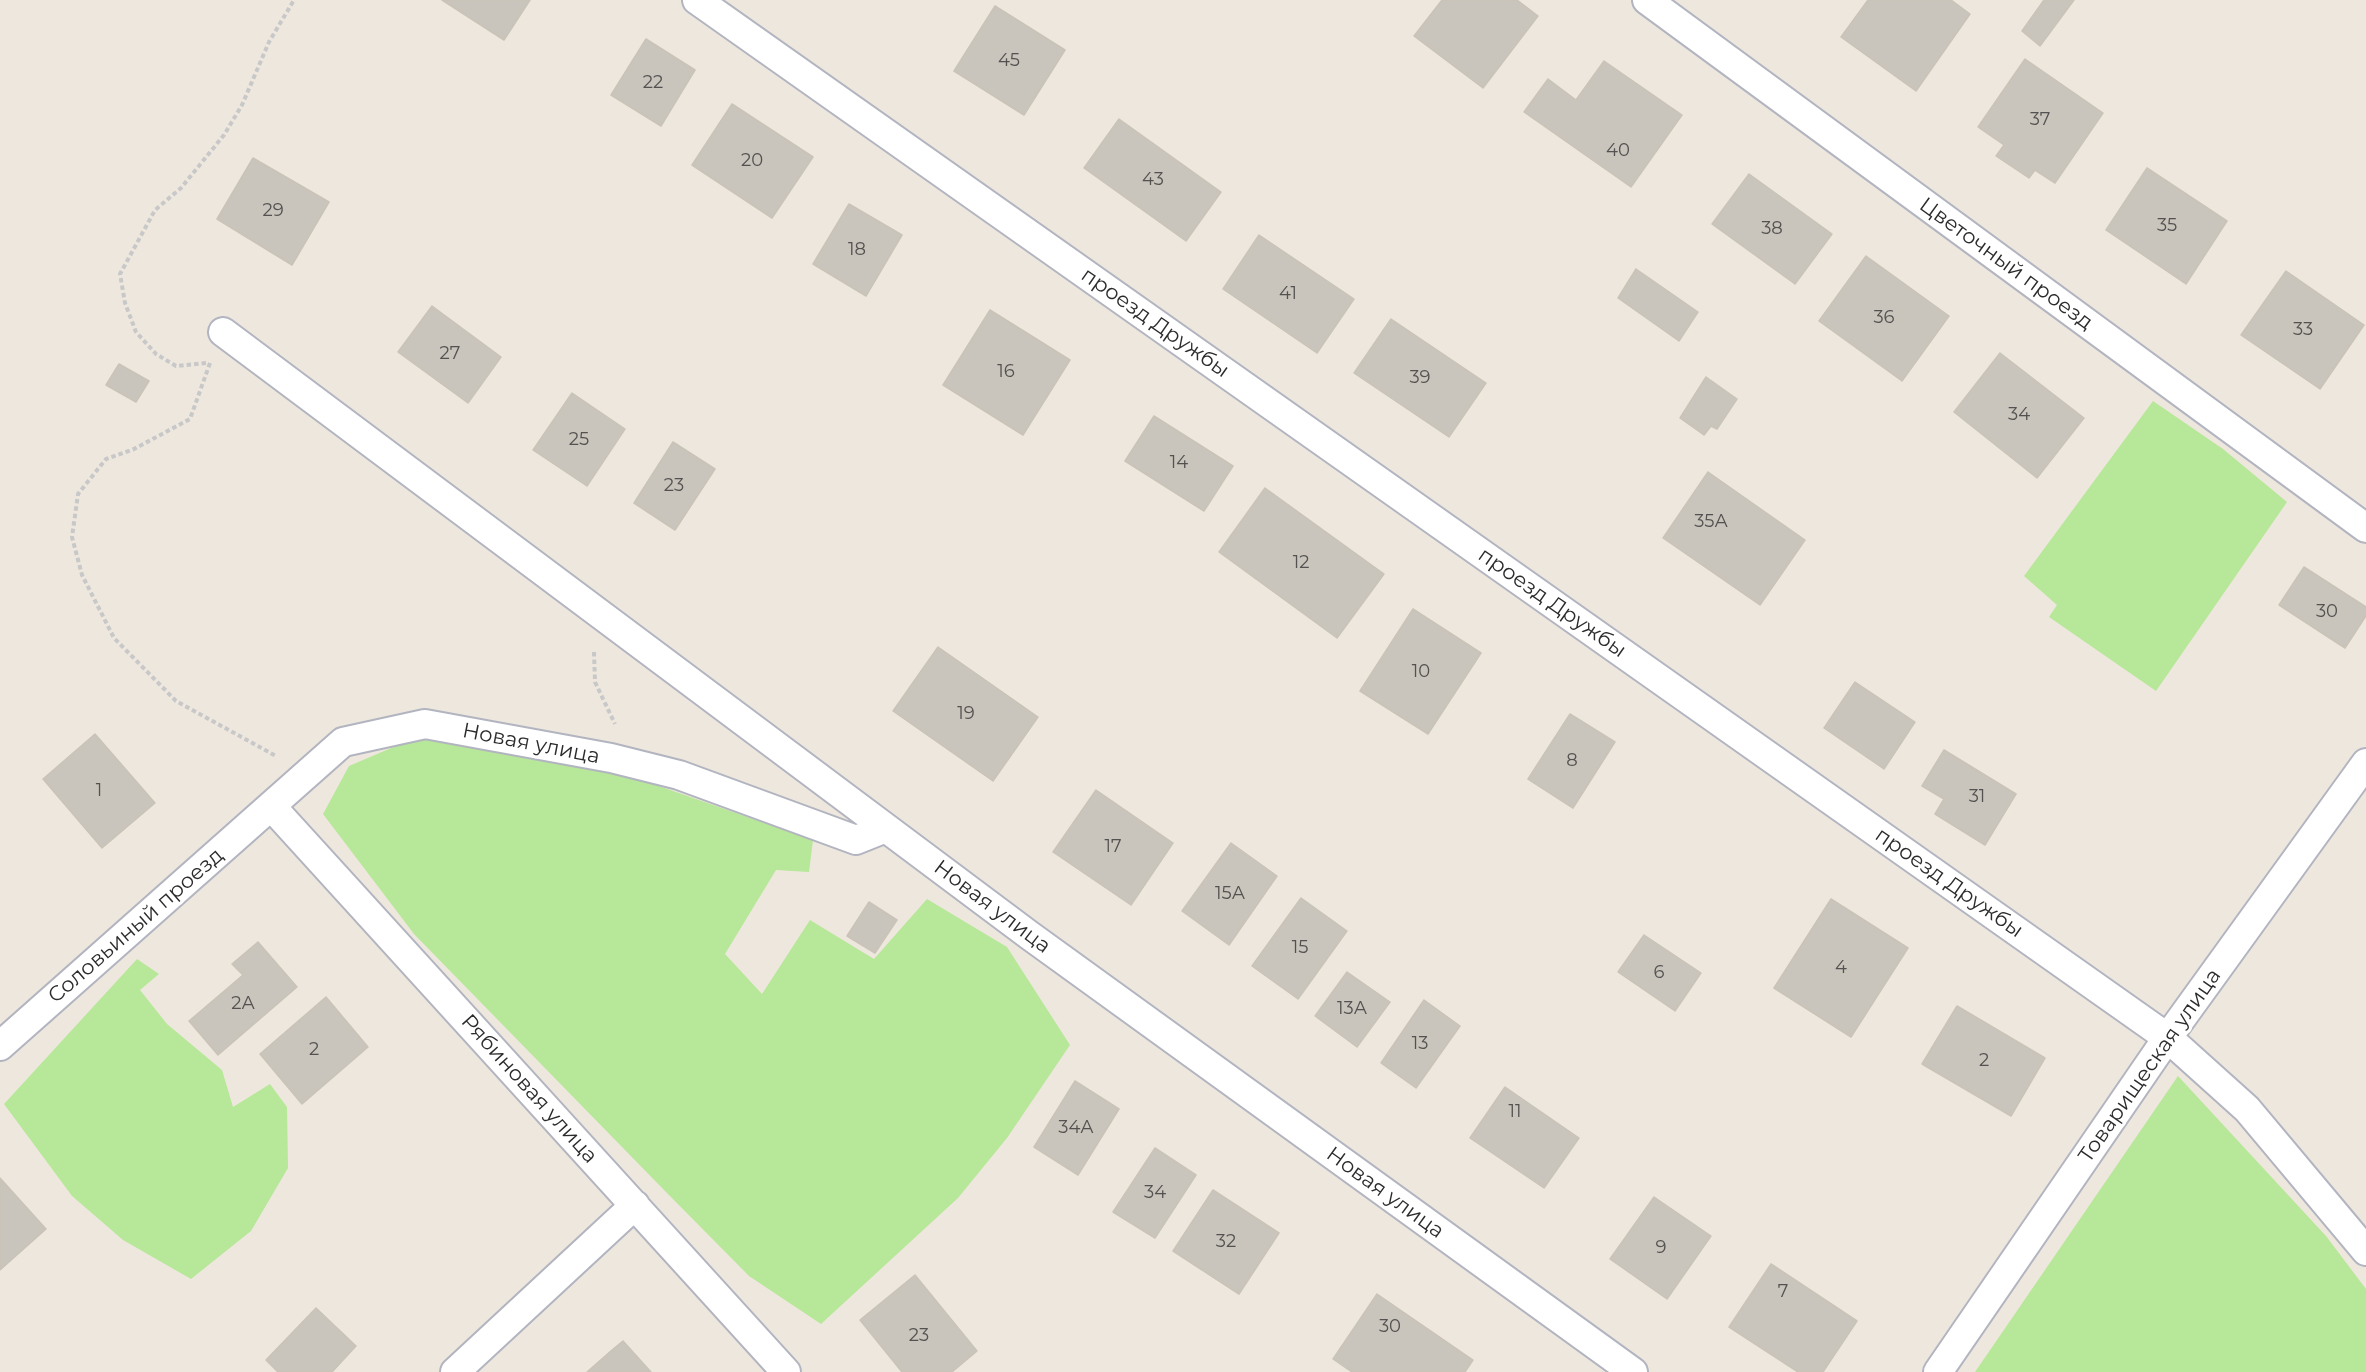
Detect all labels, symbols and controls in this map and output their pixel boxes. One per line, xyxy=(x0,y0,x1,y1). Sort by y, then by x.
house number: 45 xyxy=(998,50,1020,72)
house number: 22 xyxy=(643,72,663,94)
house number: 37 xyxy=(2030,109,2050,131)
house number: 40 xyxy=(1606,140,1630,162)
house number: 20 xyxy=(741,150,763,172)
house number: 43 xyxy=(1142,169,1164,191)
street label: Цветочный проезд xyxy=(1914,193,2098,335)
house number: 29 xyxy=(262,200,284,222)
house number: 35 xyxy=(2157,215,2177,237)
house number: 38 xyxy=(1761,218,1783,240)
house number: 18 xyxy=(848,239,866,261)
street label: проезд Дружбы xyxy=(1076,263,1234,383)
house number: 41 xyxy=(1279,283,1297,305)
house number: 36 xyxy=(1873,307,1895,329)
house number: 33 xyxy=(2293,319,2313,341)
house number: 27 xyxy=(440,343,460,365)
house number: 16 xyxy=(997,361,1015,383)
house number: 39 xyxy=(1409,367,1431,389)
house number: 34 xyxy=(2008,404,2030,426)
house number: 25 xyxy=(569,429,589,451)
house number: 14 xyxy=(1170,452,1188,474)
house number: 23 xyxy=(664,475,684,497)
house number: 35А xyxy=(1694,511,1728,533)
street label: проезд Дружбы xyxy=(1473,543,1631,663)
house number: 12 xyxy=(1293,552,1309,574)
house number: 30 xyxy=(2316,601,2338,623)
house number: 10 xyxy=(1412,661,1430,683)
house number: 19 xyxy=(957,703,975,725)
street label: Новая улица xyxy=(460,718,602,770)
house number: 8 xyxy=(1566,750,1578,772)
house number: 1 xyxy=(96,780,102,802)
house number: 31 xyxy=(1969,786,1985,808)
street label: проезд Дружбы xyxy=(1870,823,2028,943)
house number: 17 xyxy=(1104,836,1122,858)
street label: Соловьиный проезд xyxy=(43,843,229,1009)
street label: Новая улица xyxy=(929,855,1055,959)
house number: 15А xyxy=(1215,883,1245,905)
house number: 15 xyxy=(1292,937,1308,959)
house number: 4 xyxy=(1835,957,1847,979)
house number: 6 xyxy=(1654,962,1664,984)
street label: Товарищеская улица xyxy=(2074,964,2226,1168)
house number: 2А xyxy=(231,993,255,1015)
house number: 13А xyxy=(1337,998,1367,1020)
street label: Рябиновая улица xyxy=(456,1009,602,1169)
house number: 13 xyxy=(1412,1033,1428,1055)
house number: 2 xyxy=(309,1039,319,1061)
house number: 2 xyxy=(1979,1050,1989,1072)
house number: 11 xyxy=(1509,1101,1521,1123)
house number: 34А xyxy=(1058,1117,1094,1139)
street label: Новая улица xyxy=(1321,1142,1449,1244)
house number: 34 xyxy=(1144,1182,1166,1204)
house number: 32 xyxy=(1216,1231,1236,1253)
house number: 9 xyxy=(1656,1237,1666,1259)
house number: 7 xyxy=(1778,1281,1788,1303)
house number: 30 xyxy=(1379,1316,1401,1338)
house number: 23 xyxy=(909,1325,929,1347)

